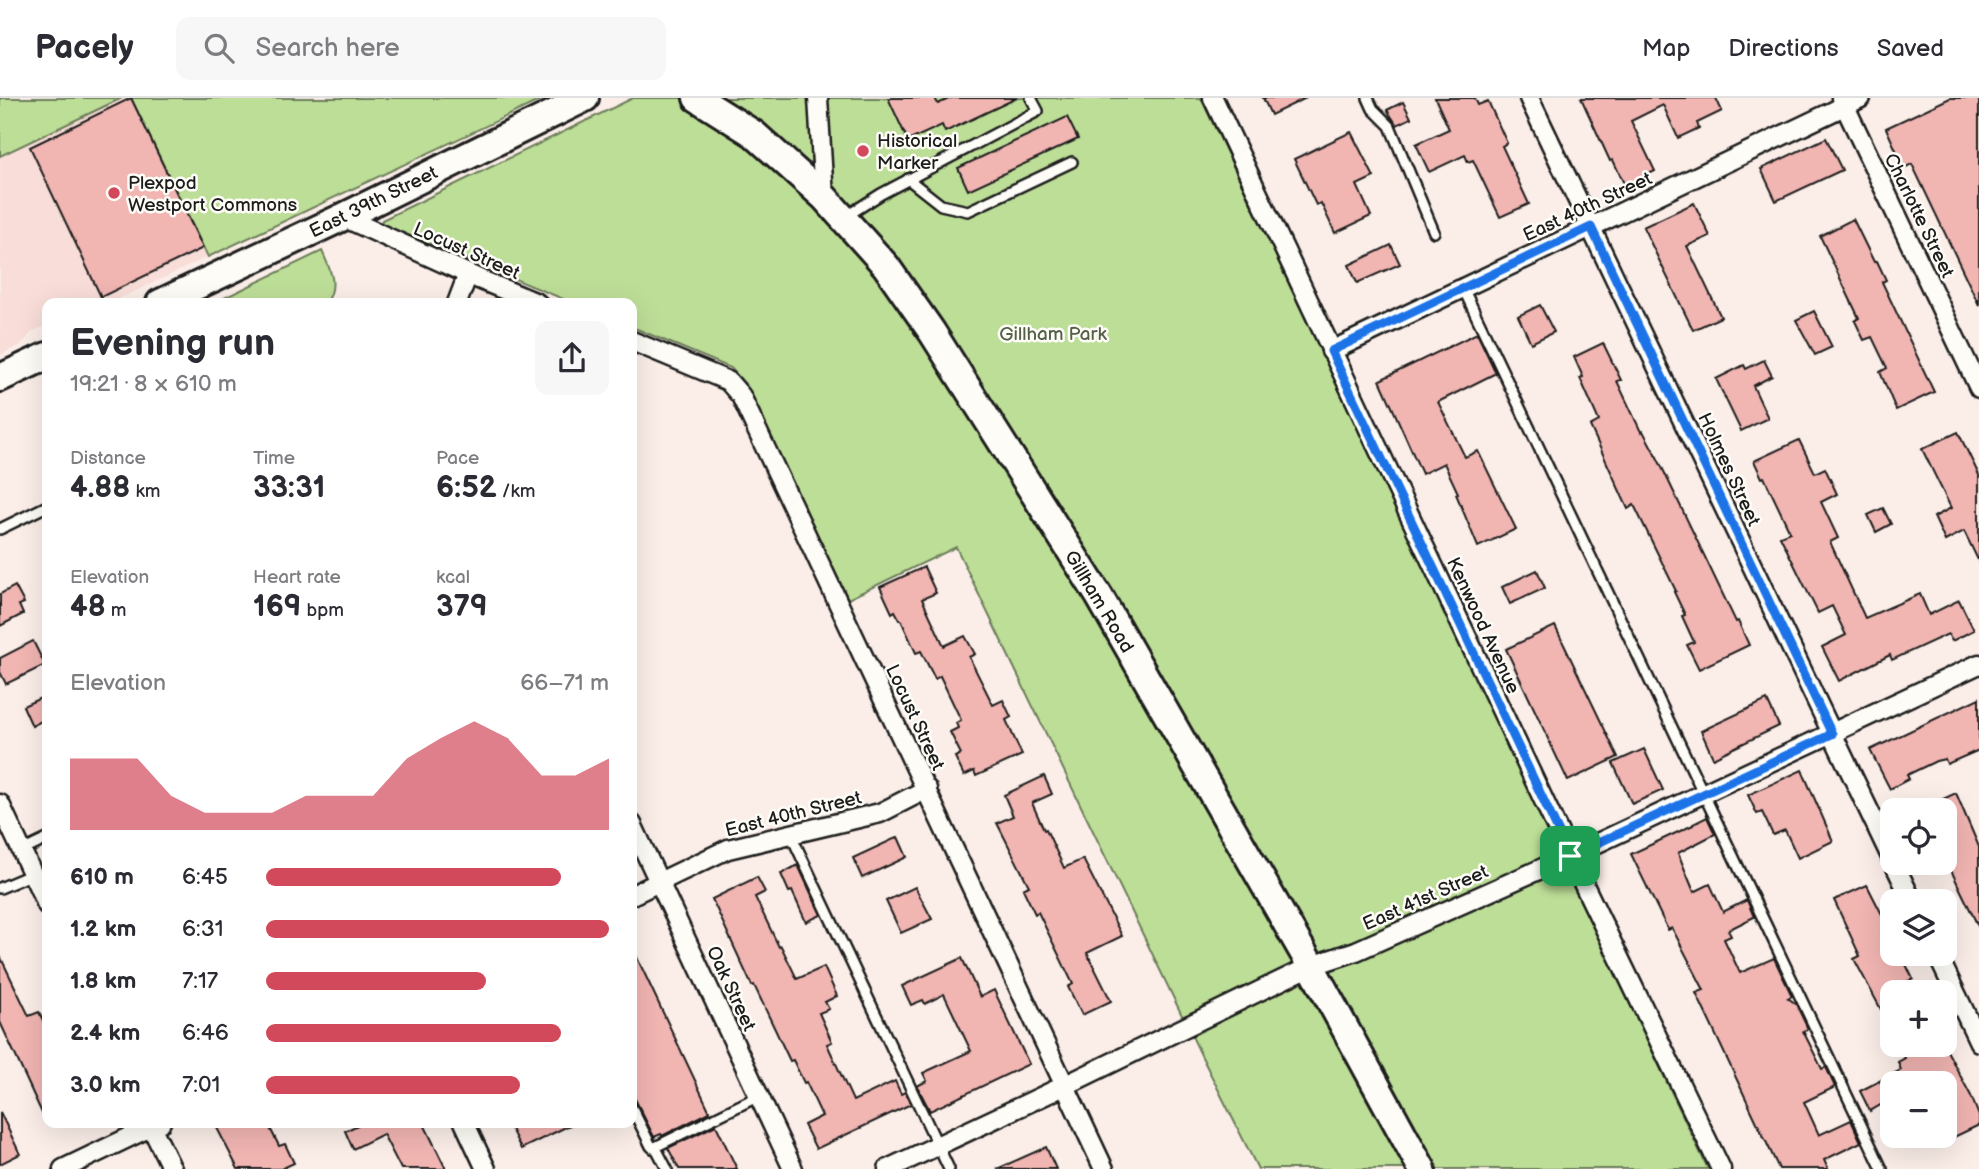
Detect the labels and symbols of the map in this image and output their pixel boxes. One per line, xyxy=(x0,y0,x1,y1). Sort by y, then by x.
place label: Historical Marker xyxy=(877,130,957,175)
marker: Historical Marker xyxy=(855,143,871,159)
street label: Charlotte Street xyxy=(1879,150,1959,282)
street label: East 39th Street xyxy=(306,161,442,243)
street label: East 40th Street xyxy=(1519,167,1656,247)
place label: Plexpod Westport Commons xyxy=(128,172,297,217)
marker: Plexpod Westport Commons xyxy=(106,185,122,201)
street label: Locust Street xyxy=(410,218,523,285)
park label: Gillham Park xyxy=(999,323,1107,346)
street label: Holmes Street xyxy=(1692,409,1765,530)
street label: Gillham Road xyxy=(1059,546,1138,657)
street label: Kenwood Avenue xyxy=(1441,554,1524,697)
street label: Locust Street xyxy=(880,661,949,774)
street label: East 40th Street xyxy=(723,786,864,843)
pin xyxy=(1540,826,1600,886)
street label: East 41st Street xyxy=(1359,860,1492,936)
street label: Oak Street xyxy=(701,942,760,1035)

